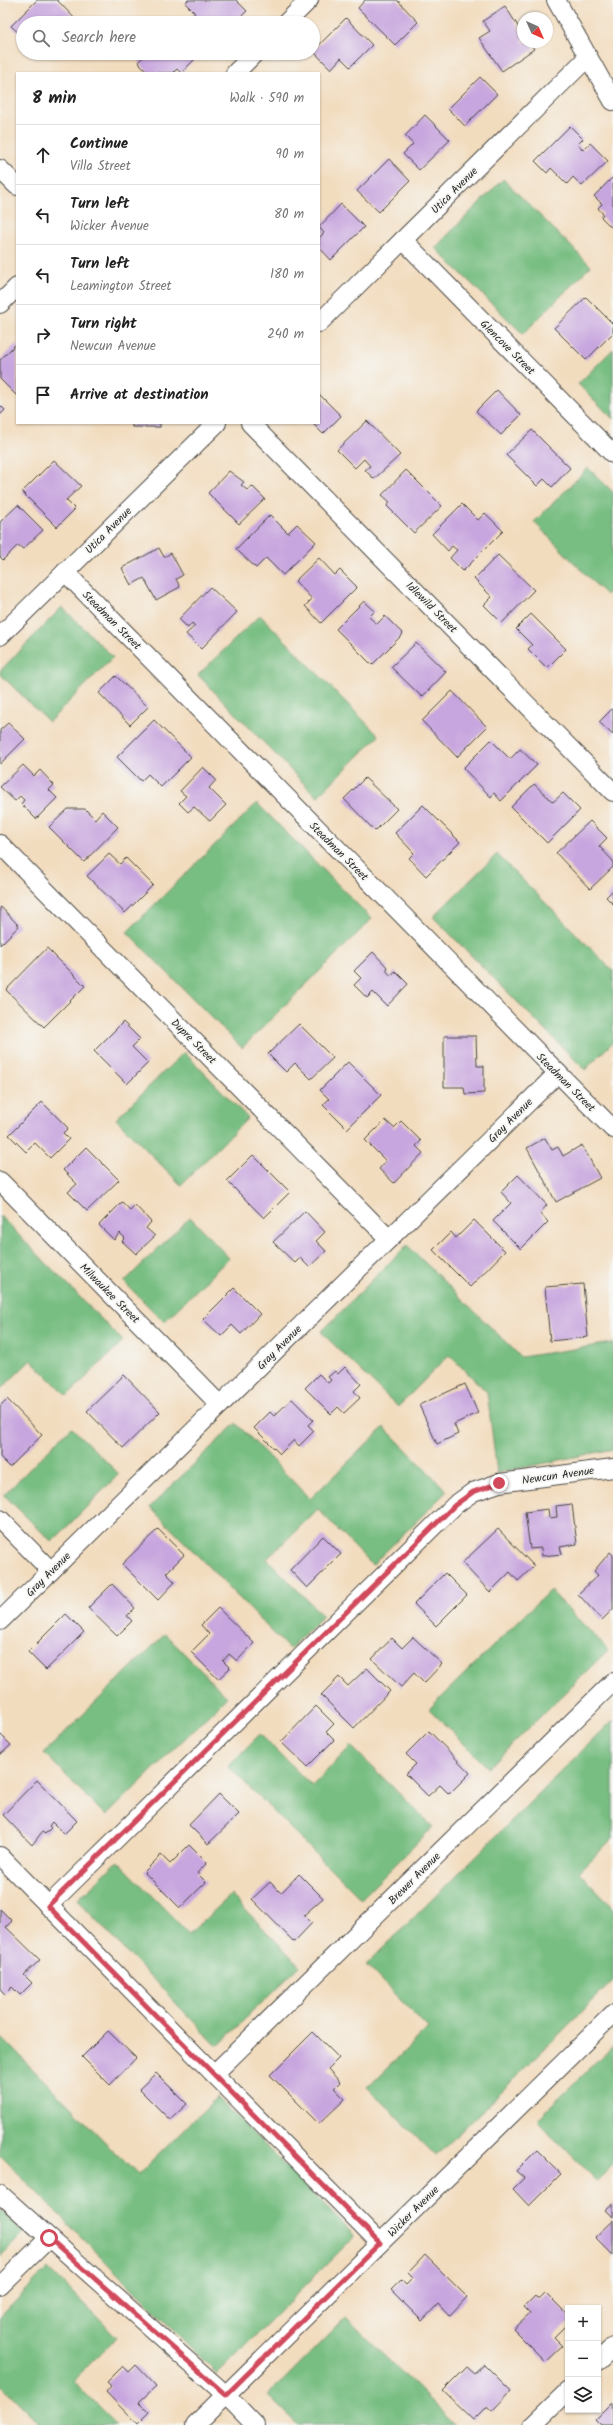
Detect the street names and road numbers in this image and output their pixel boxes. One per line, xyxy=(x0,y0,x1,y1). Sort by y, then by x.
street label: Utica Avenue xyxy=(427,163,482,218)
street label: Glencove Street xyxy=(475,316,540,380)
street label: Utica Avenue xyxy=(81,503,136,558)
street label: Idlewild Street xyxy=(401,578,462,638)
street label: Steadman Street xyxy=(77,587,146,655)
street label: Steadman Street xyxy=(304,818,373,886)
street label: Dupre Street xyxy=(166,1015,221,1069)
street label: Steadman Street xyxy=(531,1049,600,1117)
street label: Gray Avenue xyxy=(484,1094,537,1147)
street label: Milwaukee Street xyxy=(75,1259,144,1329)
street label: Gray Avenue xyxy=(253,1321,306,1374)
street label: Newcun Avenue xyxy=(521,1462,595,1490)
street label: Gray Avenue xyxy=(22,1548,75,1601)
street label: Brewer Avenue xyxy=(384,1848,445,1909)
street label: Wicker Avenue xyxy=(384,2182,444,2242)

